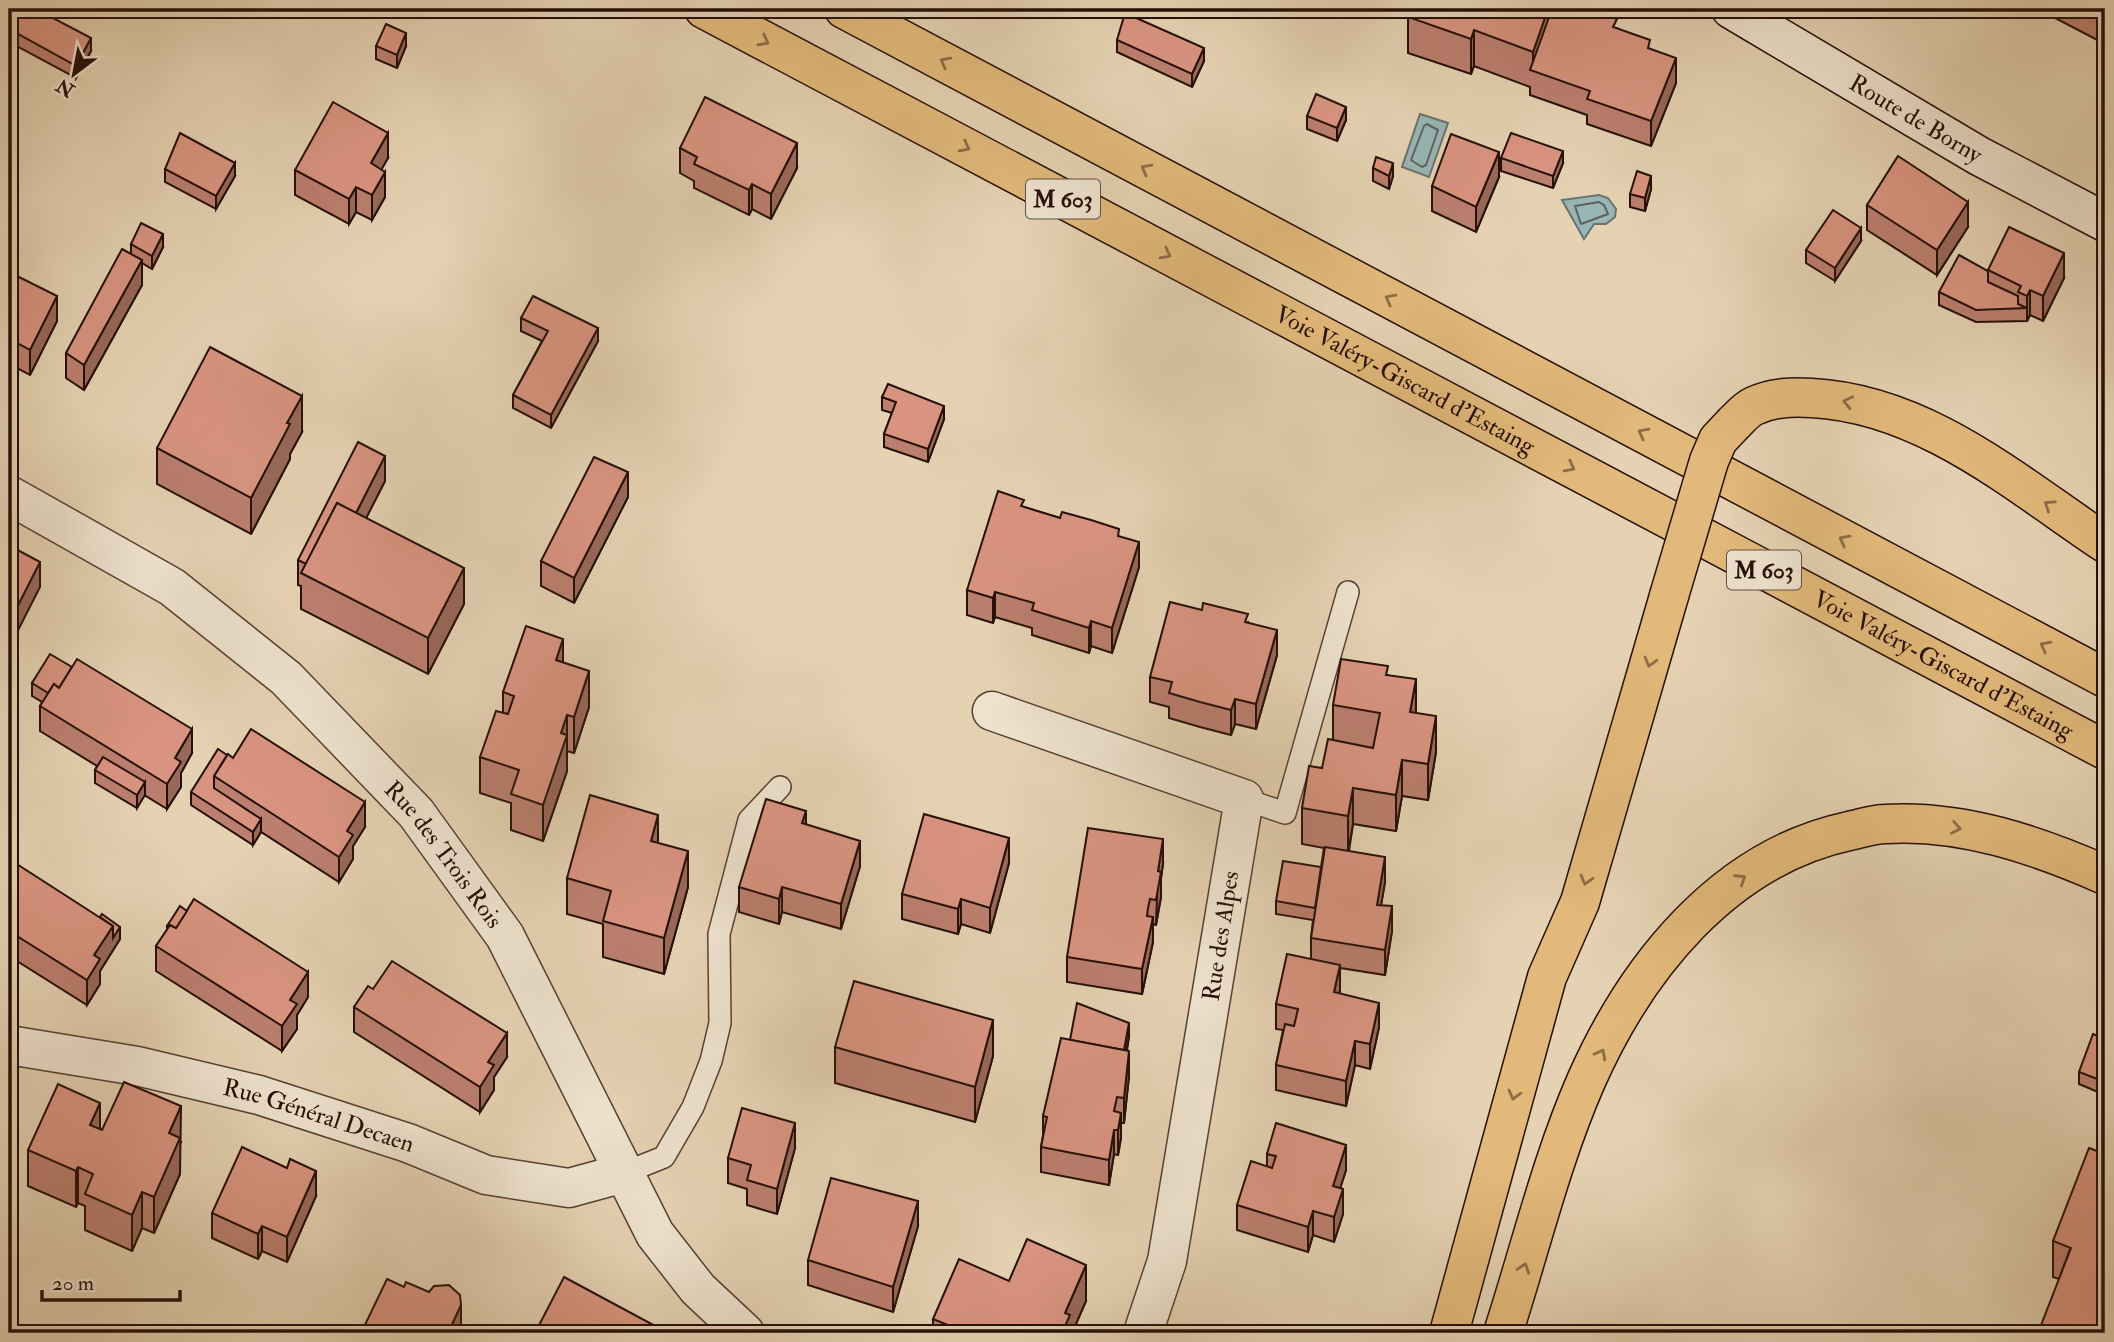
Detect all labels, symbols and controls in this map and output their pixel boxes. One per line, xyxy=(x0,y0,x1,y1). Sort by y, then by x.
one-way arrow xyxy=(757,32,769,46)
north arrow xyxy=(38,38,108,108)
one-way arrow xyxy=(940,57,952,71)
street label: Route de Borny xyxy=(1844,67,1989,170)
text: N xyxy=(51,72,80,103)
one-way arrow xyxy=(958,139,970,153)
one-way arrow xyxy=(1141,164,1153,177)
road number: M 603 xyxy=(1026,180,1100,218)
one-way arrow xyxy=(1159,246,1171,259)
one-way arrow xyxy=(1385,293,1398,307)
street label: Voie Valéry-Giscard d'Estaing xyxy=(1269,298,1542,462)
one-way arrow xyxy=(1842,396,1854,411)
one-way arrow xyxy=(1638,428,1650,441)
one-way arrow xyxy=(1563,459,1575,473)
one-way arrow xyxy=(2043,500,2056,513)
one-way arrow xyxy=(1839,534,1851,548)
road number: M 603 xyxy=(1727,550,1801,590)
street label: Voie Valéry-Giscard d'Estaing xyxy=(1808,583,2080,747)
one-way arrow xyxy=(2040,641,2052,654)
one-way arrow xyxy=(1644,656,1659,668)
street label: Rue des Trois Rois xyxy=(377,774,510,934)
one-way arrow xyxy=(1950,820,1962,835)
street label: Rue des Alpes xyxy=(1195,869,1247,1003)
one-way arrow xyxy=(1580,874,1595,886)
one-way arrow xyxy=(1733,874,1746,887)
one-way arrow xyxy=(1592,1049,1606,1062)
street label: Rue Général Decaen xyxy=(220,1071,418,1159)
one-way arrow xyxy=(1508,1089,1522,1101)
scale bar xyxy=(42,1258,180,1302)
one-way arrow xyxy=(1516,1263,1530,1275)
text: 20 m xyxy=(52,1270,94,1297)

